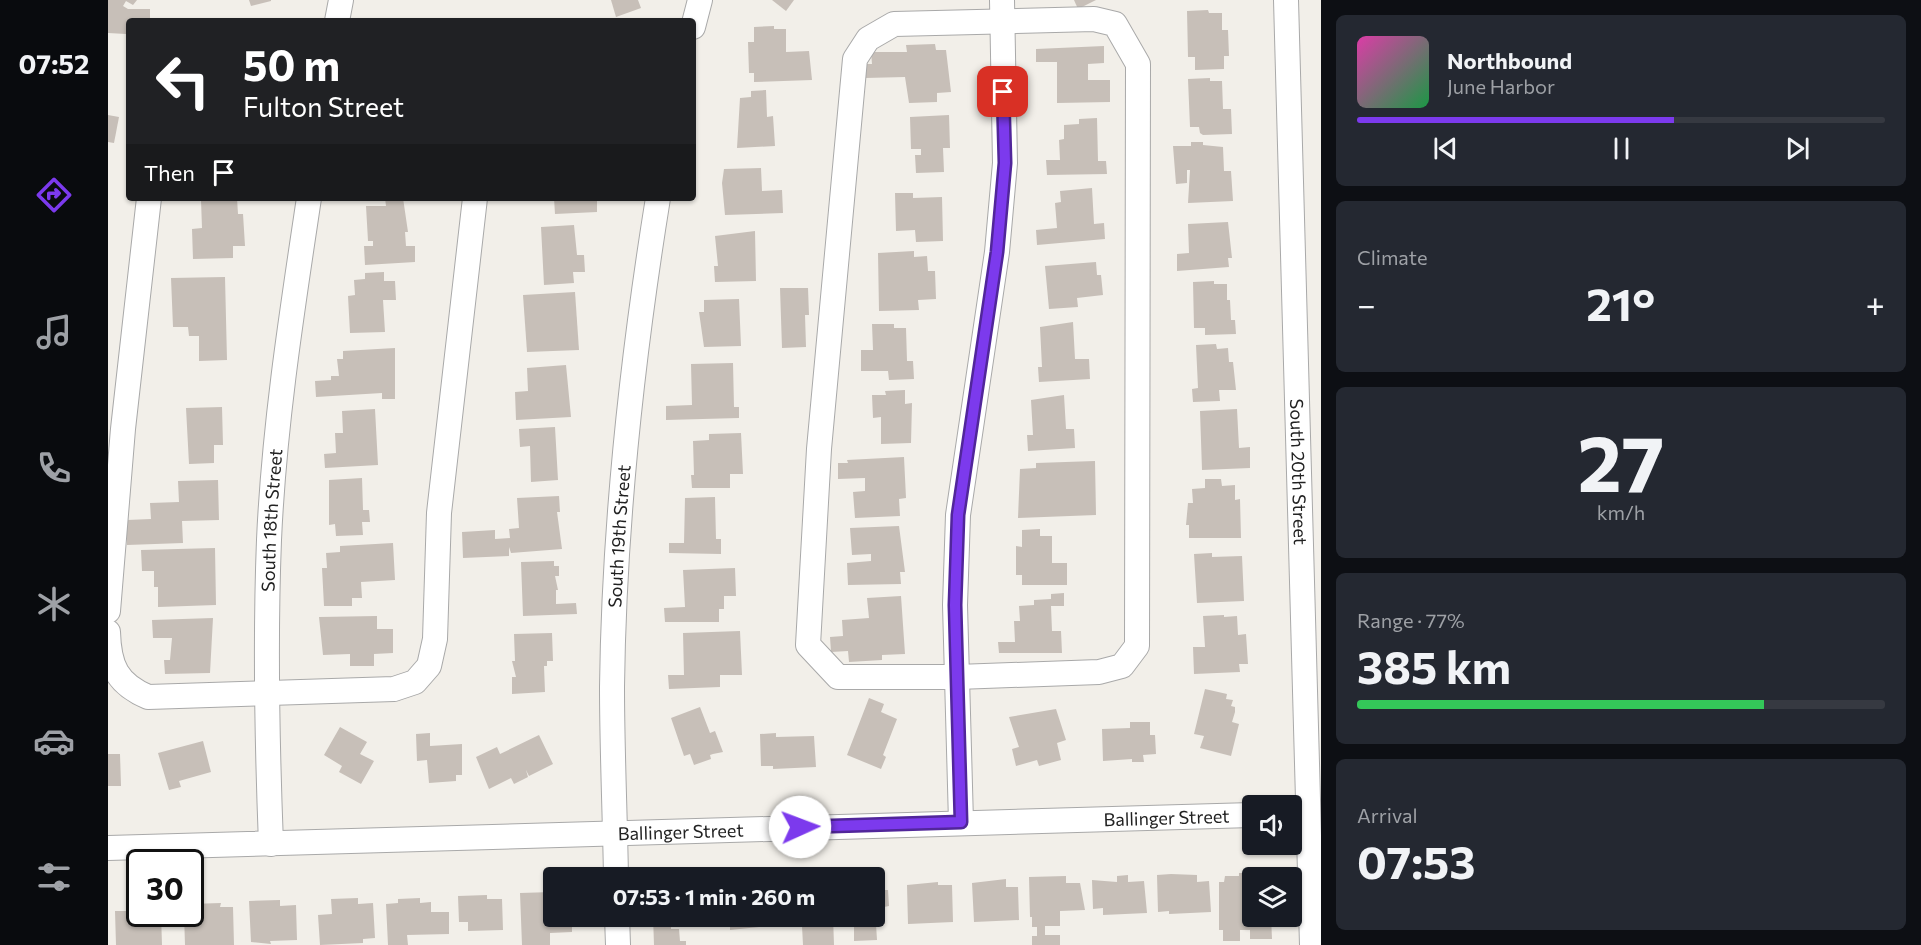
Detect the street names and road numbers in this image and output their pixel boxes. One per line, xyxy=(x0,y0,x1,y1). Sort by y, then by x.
street label: South 20th Street xyxy=(1286,398,1312,545)
street label: South 18th Street xyxy=(256,448,286,592)
street label: South 19th Street xyxy=(603,464,635,608)
street label: Ballinger Street xyxy=(1103,805,1230,830)
street label: Ballinger Street xyxy=(618,819,744,844)

